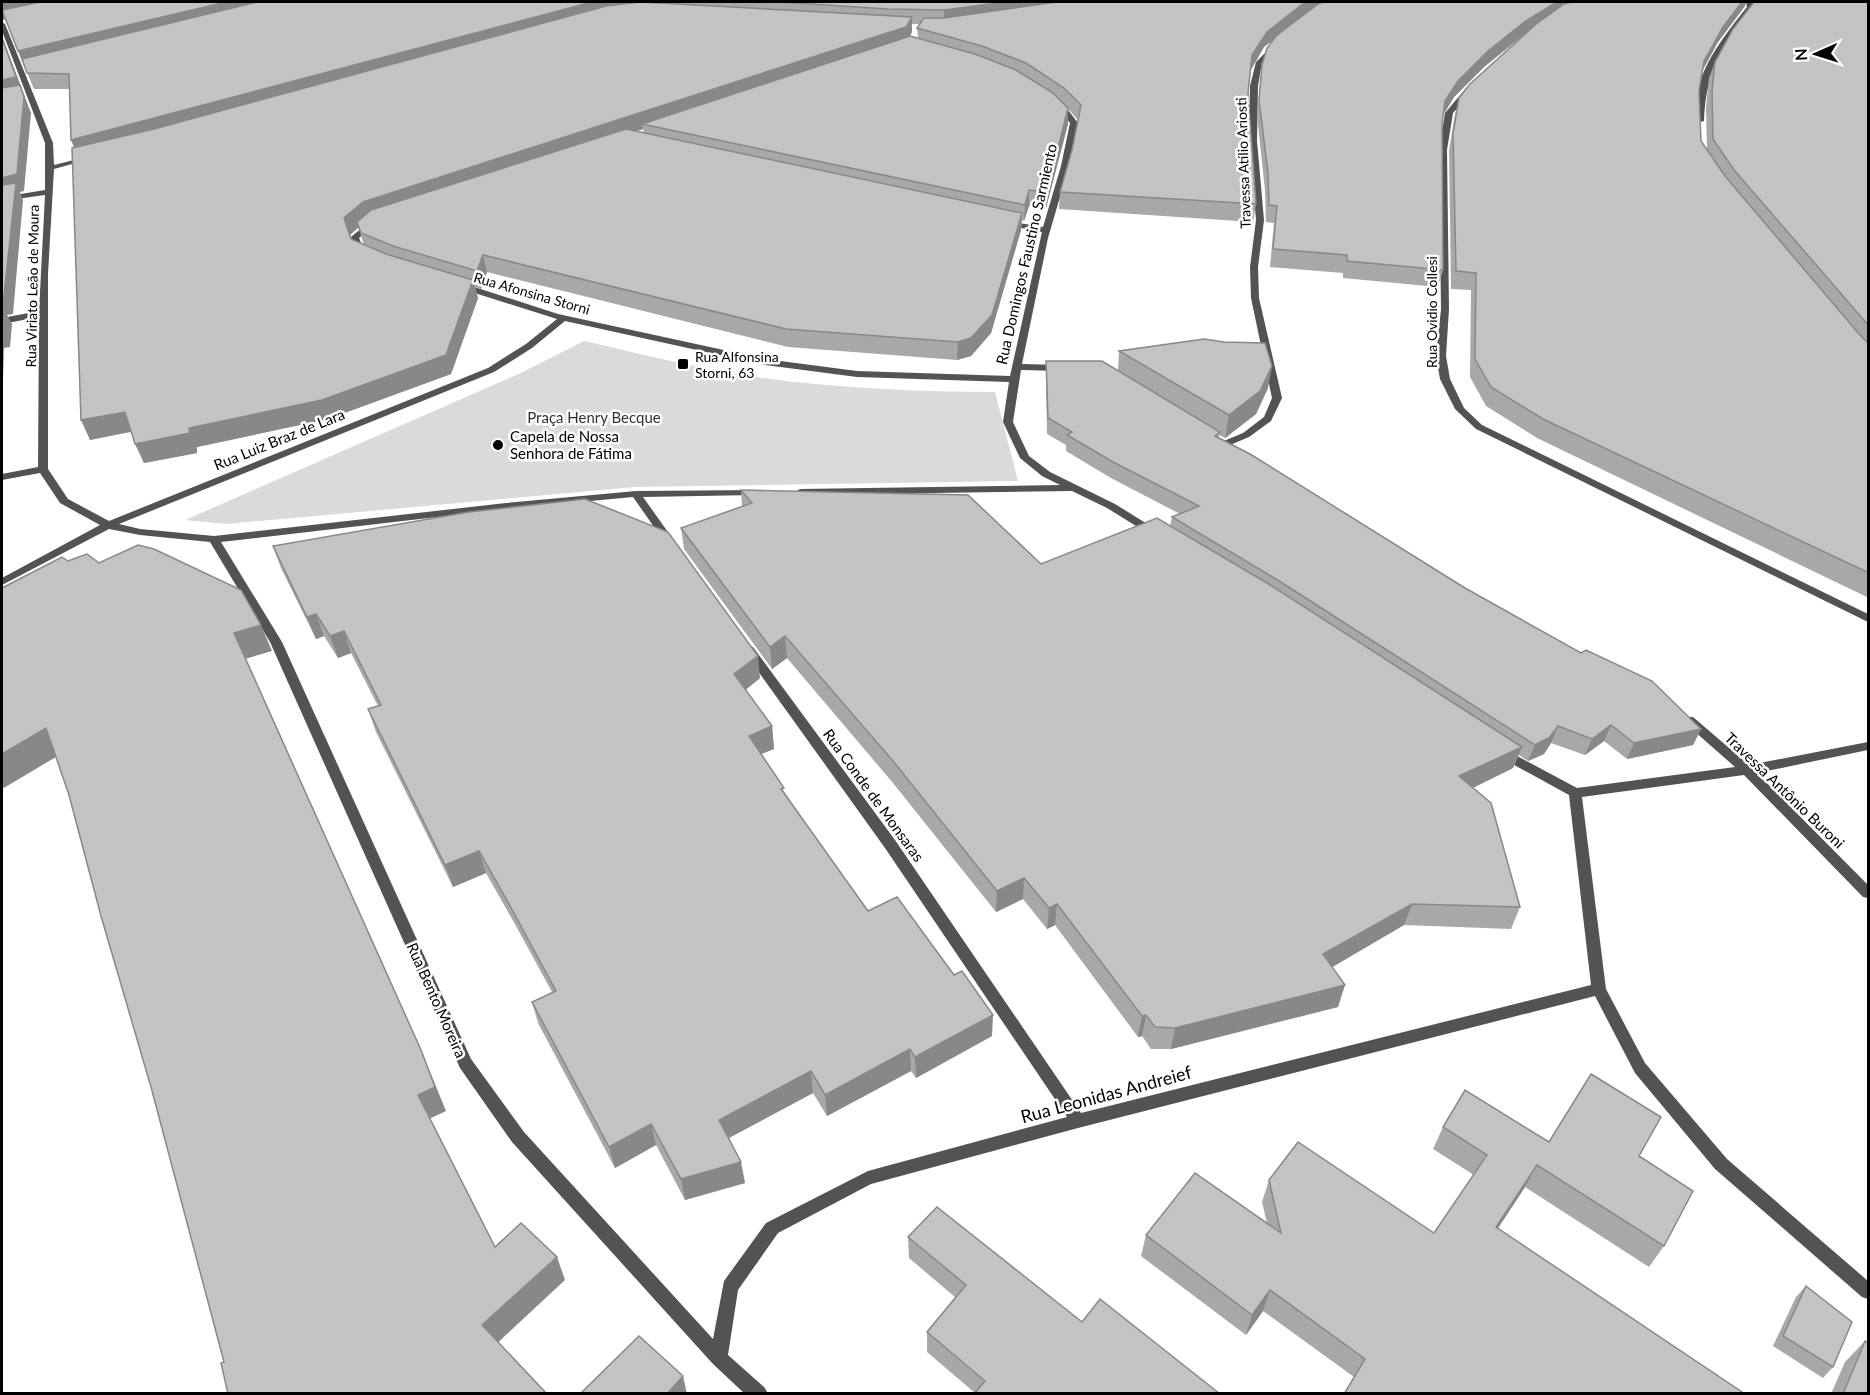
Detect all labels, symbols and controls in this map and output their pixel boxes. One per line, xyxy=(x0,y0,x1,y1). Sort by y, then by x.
north arrow xyxy=(1786,24,1846,84)
text: N xyxy=(1791,48,1810,61)
street label: Travessa Atílio Ariosti xyxy=(1232,97,1254,229)
street label: Rua Domingos Faustino Sarmiento xyxy=(992,142,1060,366)
street label: Rua Viriato Leão de Moura xyxy=(22,204,42,368)
street label: Rua Ovidio Collesi xyxy=(1423,256,1440,368)
street label: Rua Afonsina Storni xyxy=(472,268,592,318)
place label: Rua Alfonsina Storni, 63 xyxy=(695,348,779,381)
marker: Rua Alfonsina Storni, 63 xyxy=(676,357,690,371)
street label: Rua Luiz Braz de Lara xyxy=(211,404,347,474)
park label: Praça Henry Becque xyxy=(527,408,661,426)
place label: Capela de Nossa Senhora de Fátima xyxy=(510,427,632,462)
marker: Capela de Nossa Senhora de Fátima xyxy=(491,438,505,452)
street label: Rua Conde de Monsaras xyxy=(820,725,928,865)
street label: Travessa Antônio Buroni xyxy=(1722,728,1848,852)
street label: Rua Bento Moreira xyxy=(404,940,470,1060)
street label: Rua Leonidas Andreief xyxy=(1018,1060,1195,1127)

